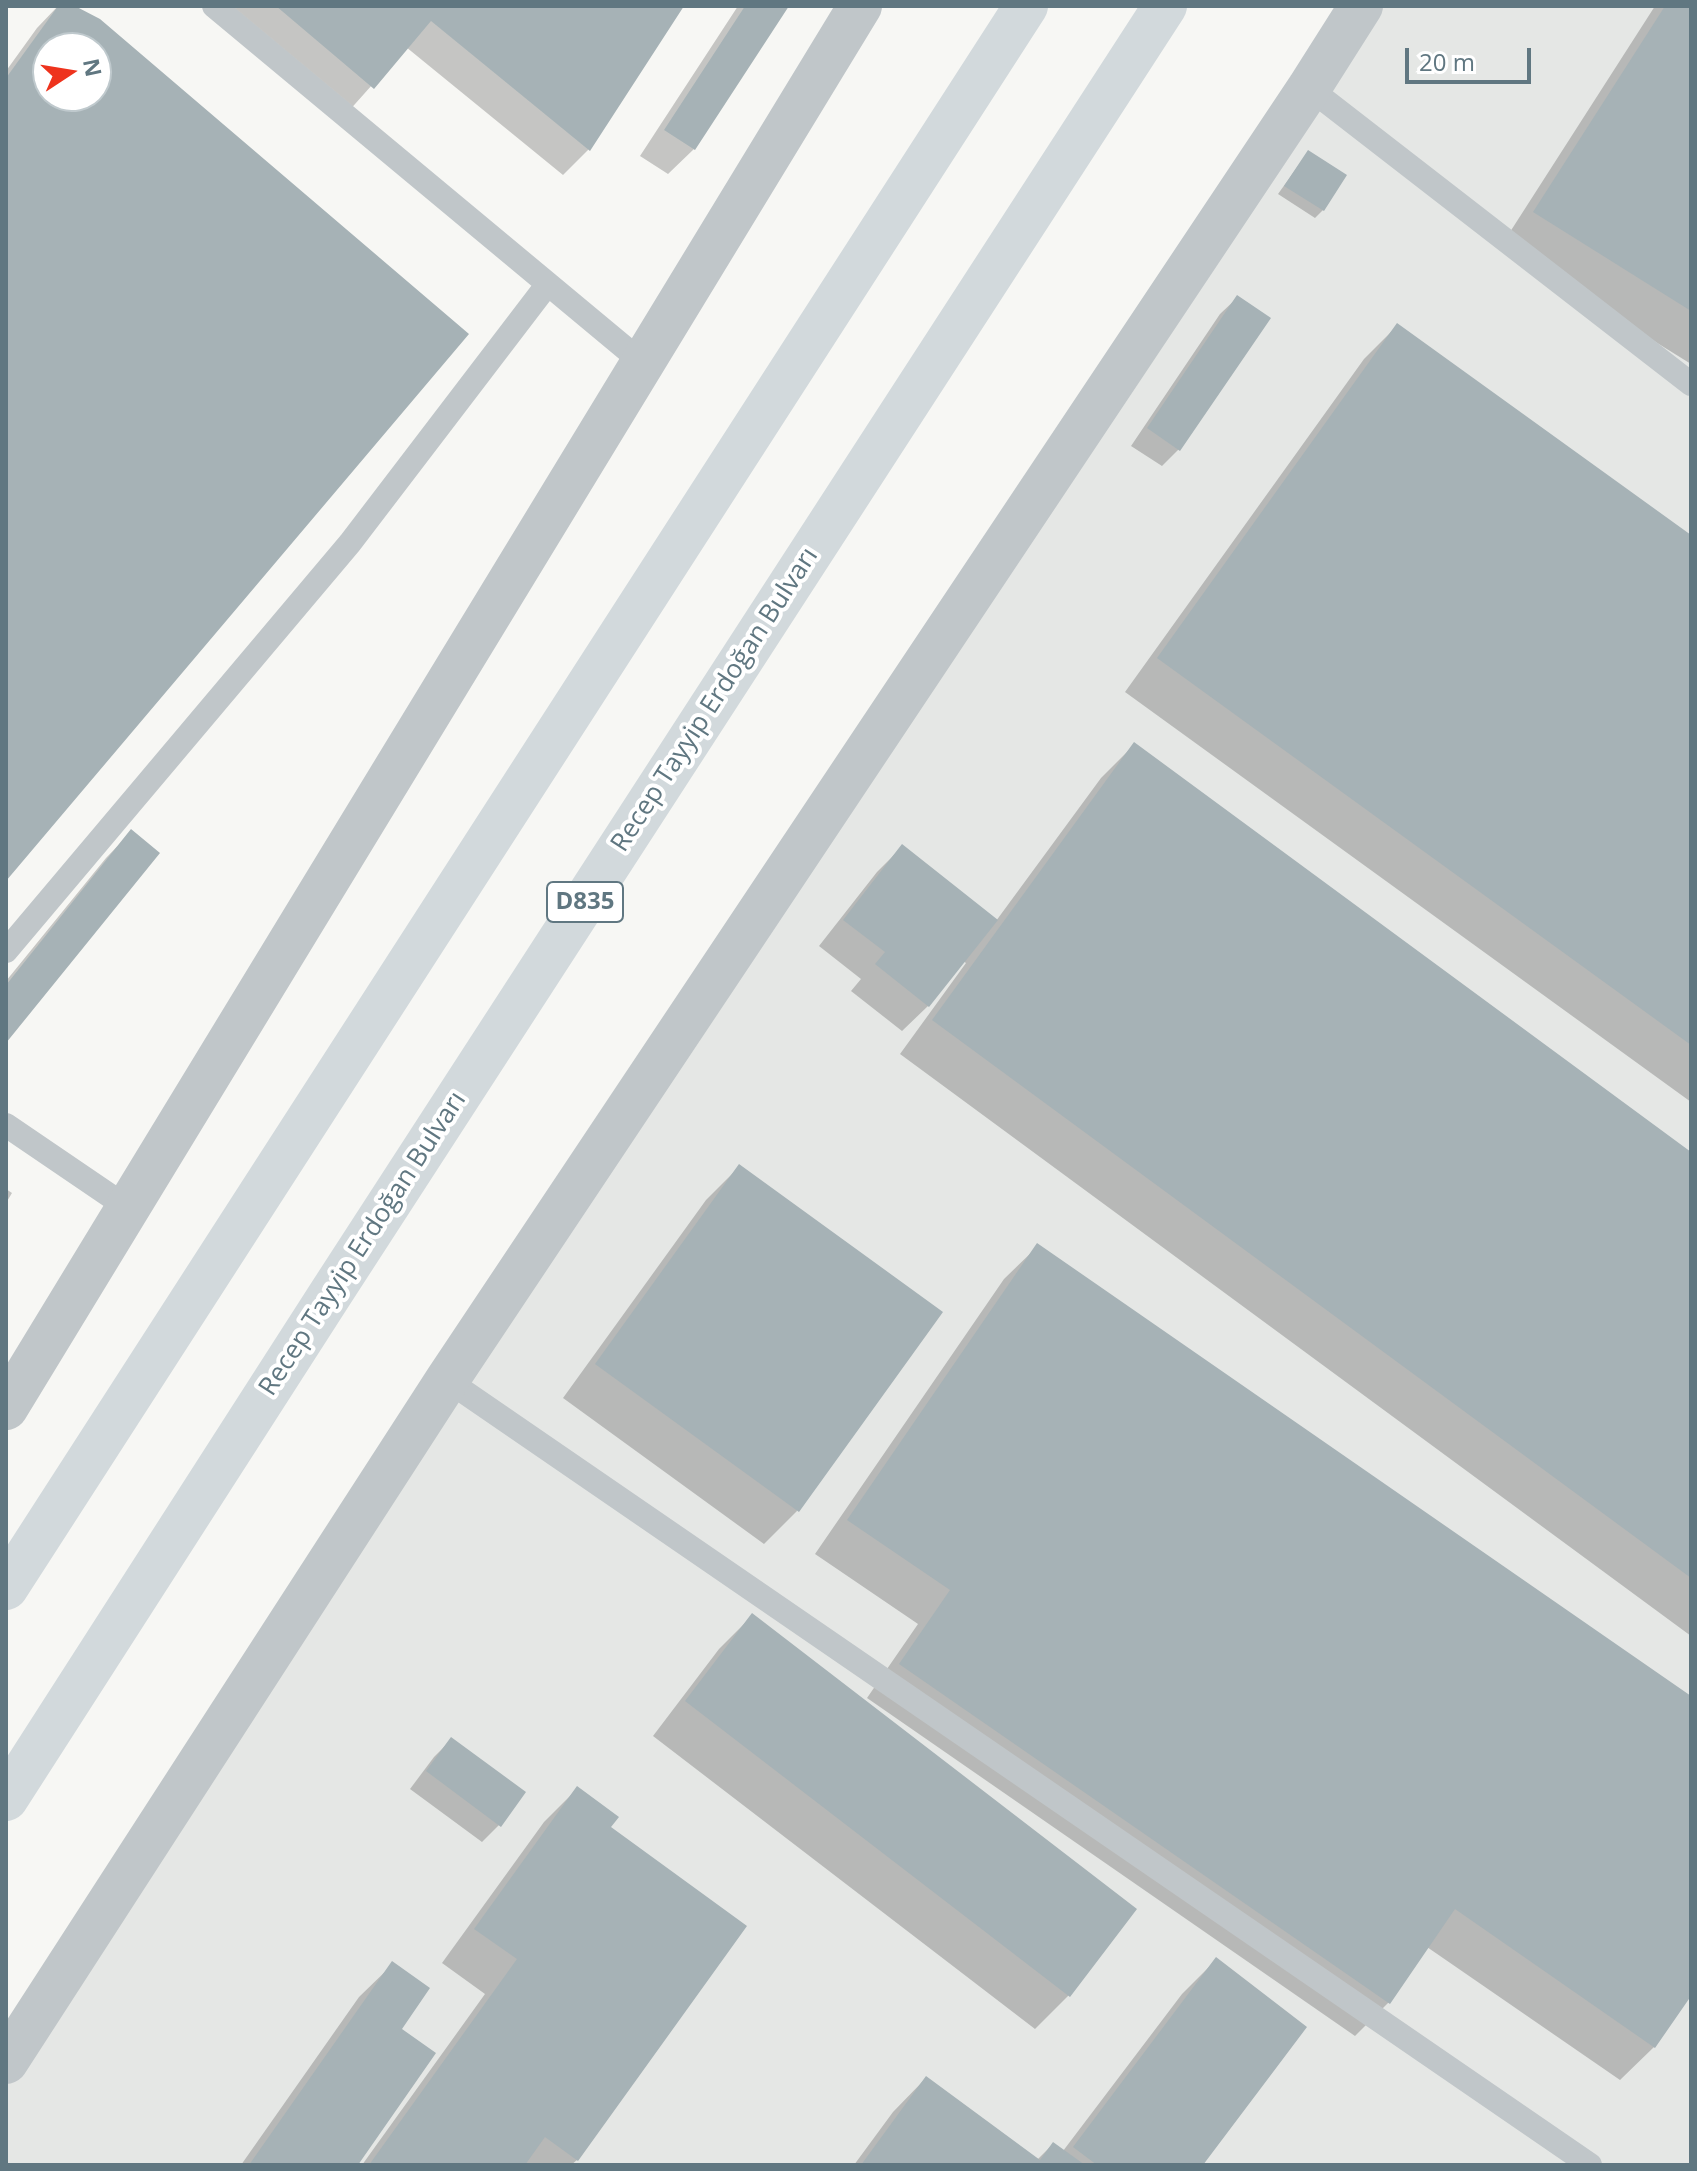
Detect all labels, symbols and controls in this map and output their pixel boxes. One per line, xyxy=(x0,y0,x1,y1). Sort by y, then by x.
north arrow xyxy=(32,32,112,112)
scale bar xyxy=(1409,32,1535,82)
text: 20 m xyxy=(1419,45,1475,78)
text: N xyxy=(77,56,110,79)
street label: Recep Tayyip Erdoğan Bulvarı xyxy=(605,542,825,858)
road number: D835 xyxy=(547,882,623,922)
street label: Recep Tayyip Erdoğan Bulvarı xyxy=(253,1086,473,1402)

